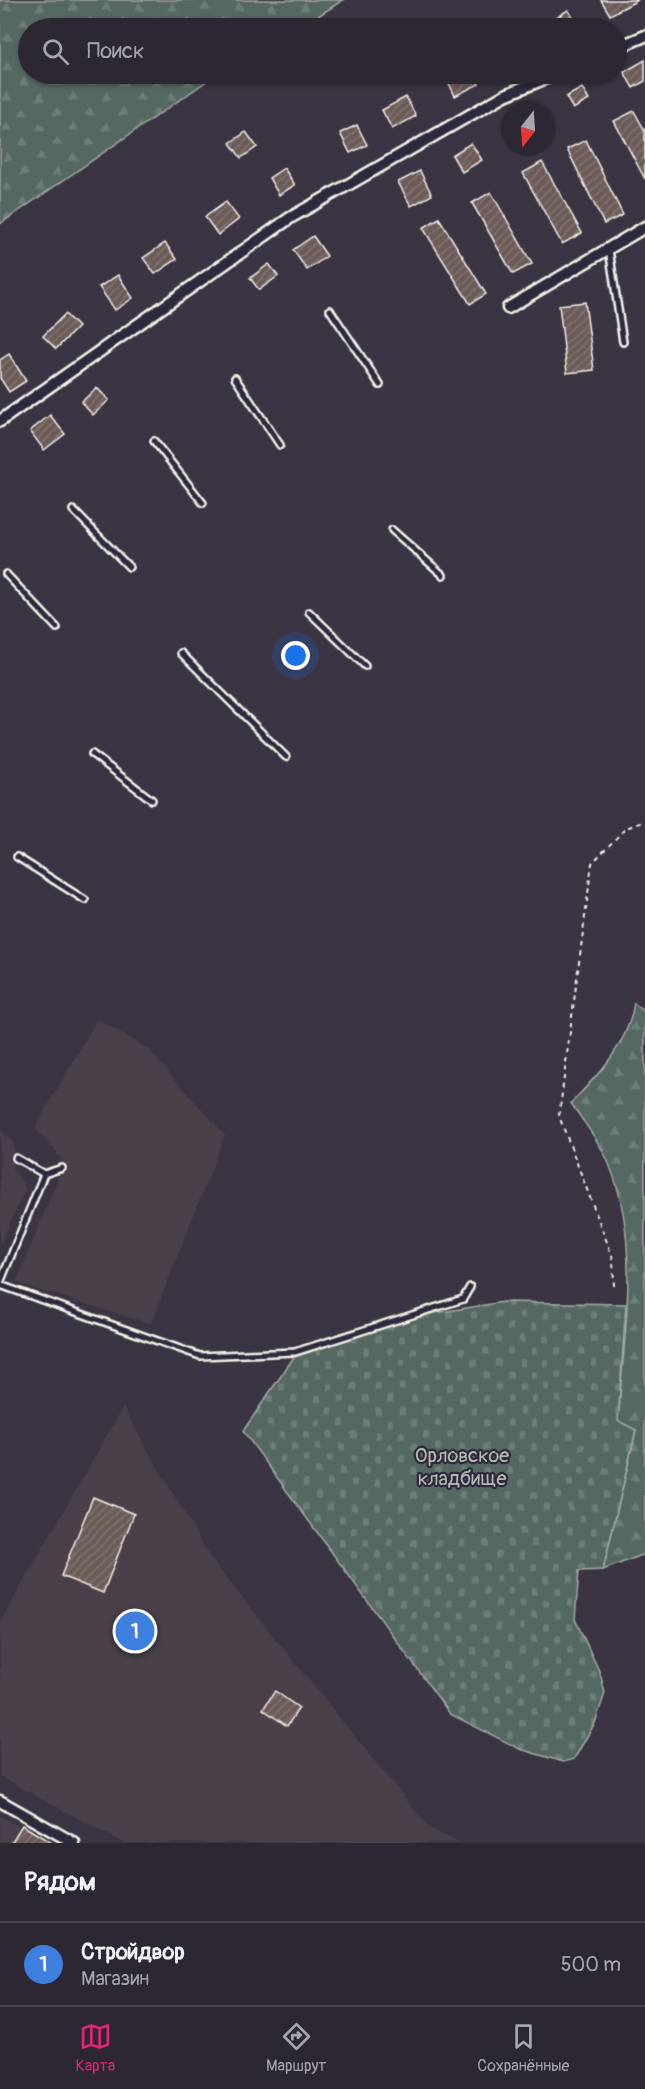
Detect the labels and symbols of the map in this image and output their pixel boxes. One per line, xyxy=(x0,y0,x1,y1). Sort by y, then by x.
north arrow xyxy=(501,102,555,156)
your location xyxy=(281,641,310,670)
park label: Орловское кладбище xyxy=(415,1443,509,1491)
pin: 1 xyxy=(116,1608,154,1654)

